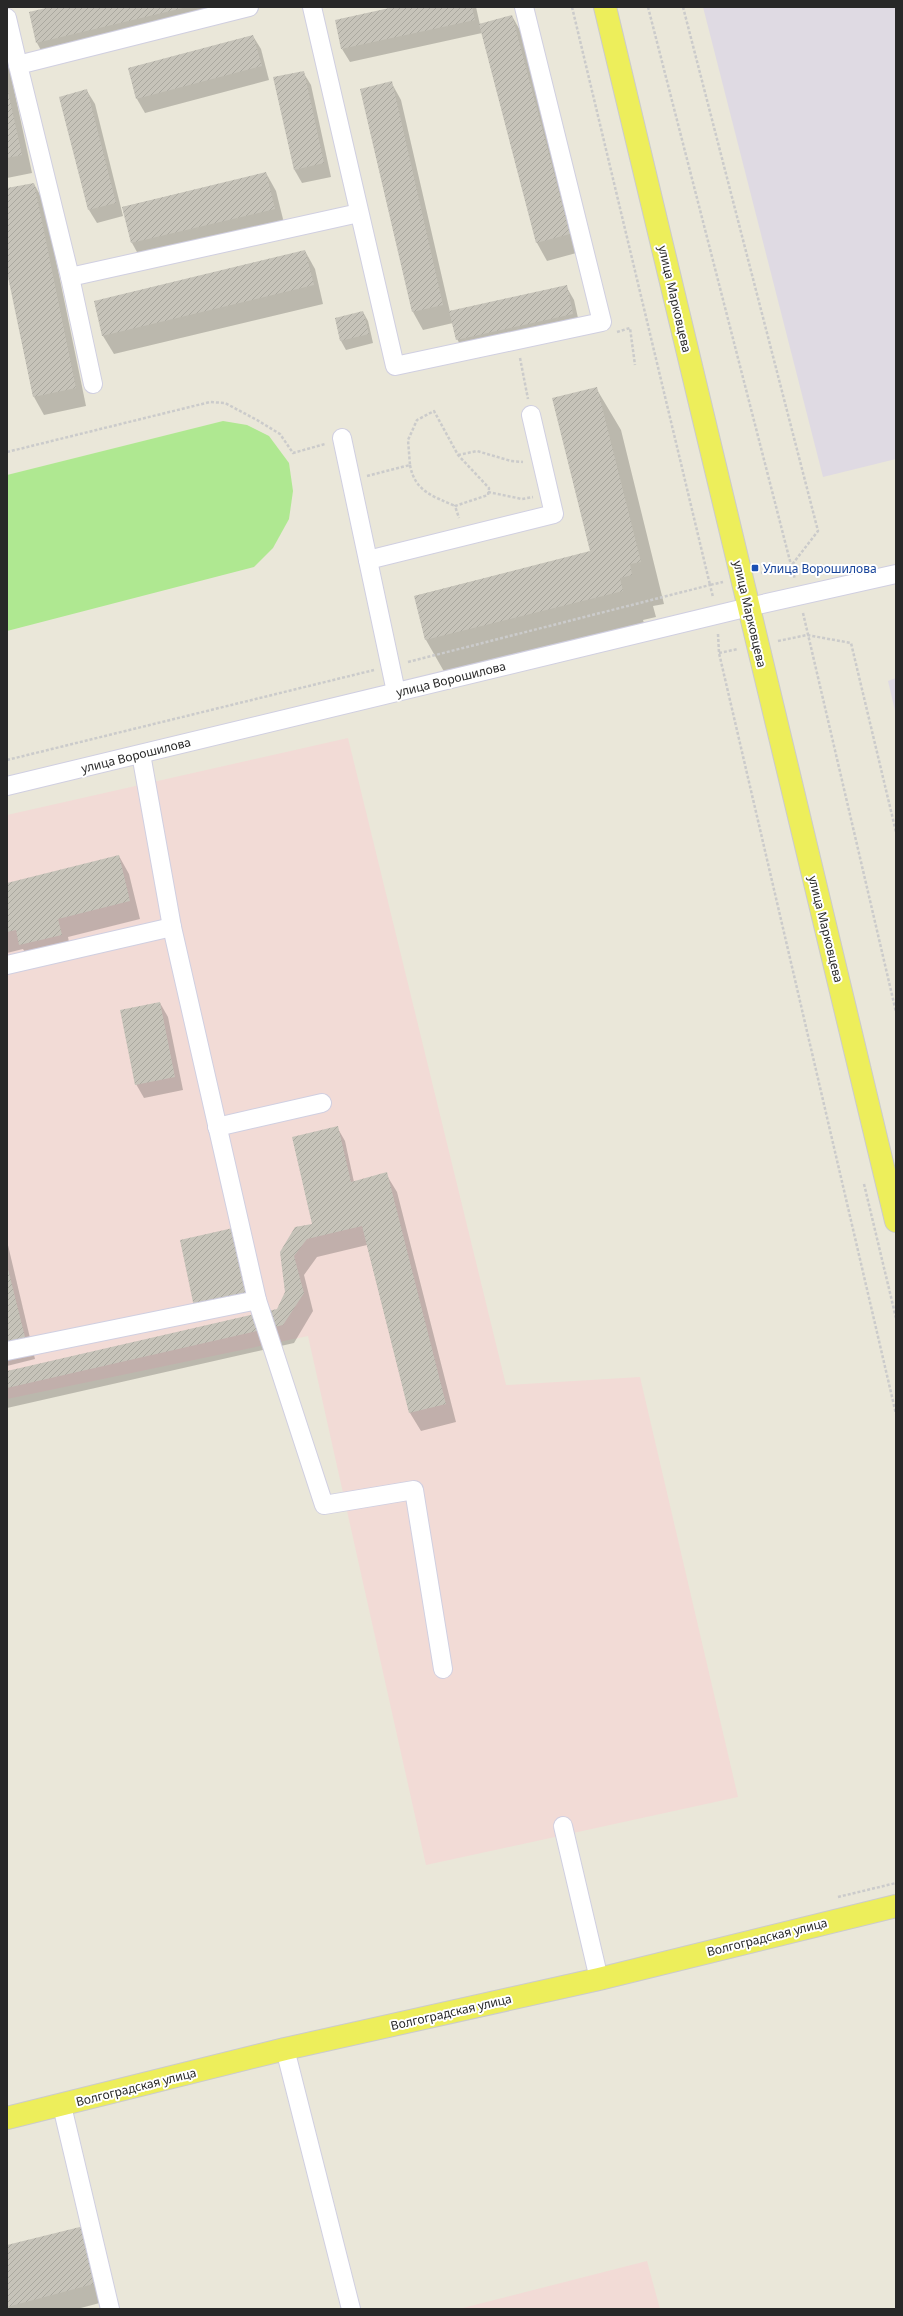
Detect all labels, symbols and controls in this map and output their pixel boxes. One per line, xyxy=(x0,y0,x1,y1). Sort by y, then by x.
street label: улица Марковцева xyxy=(654,244,696,354)
street label: улица Марковцева xyxy=(729,559,771,669)
place label: Улица Ворошилова xyxy=(763,560,877,577)
marker: Улица Ворошилова xyxy=(750,563,760,573)
street label: улица Ворошилова xyxy=(394,657,508,701)
street label: улица Ворошилова xyxy=(79,733,193,777)
street label: улица Марковцева xyxy=(805,874,847,984)
street label: Волгоградская улица xyxy=(705,1914,829,1960)
street label: Волгоградская улица xyxy=(389,1990,513,2034)
street label: Волгоградская улица xyxy=(74,2064,198,2110)

